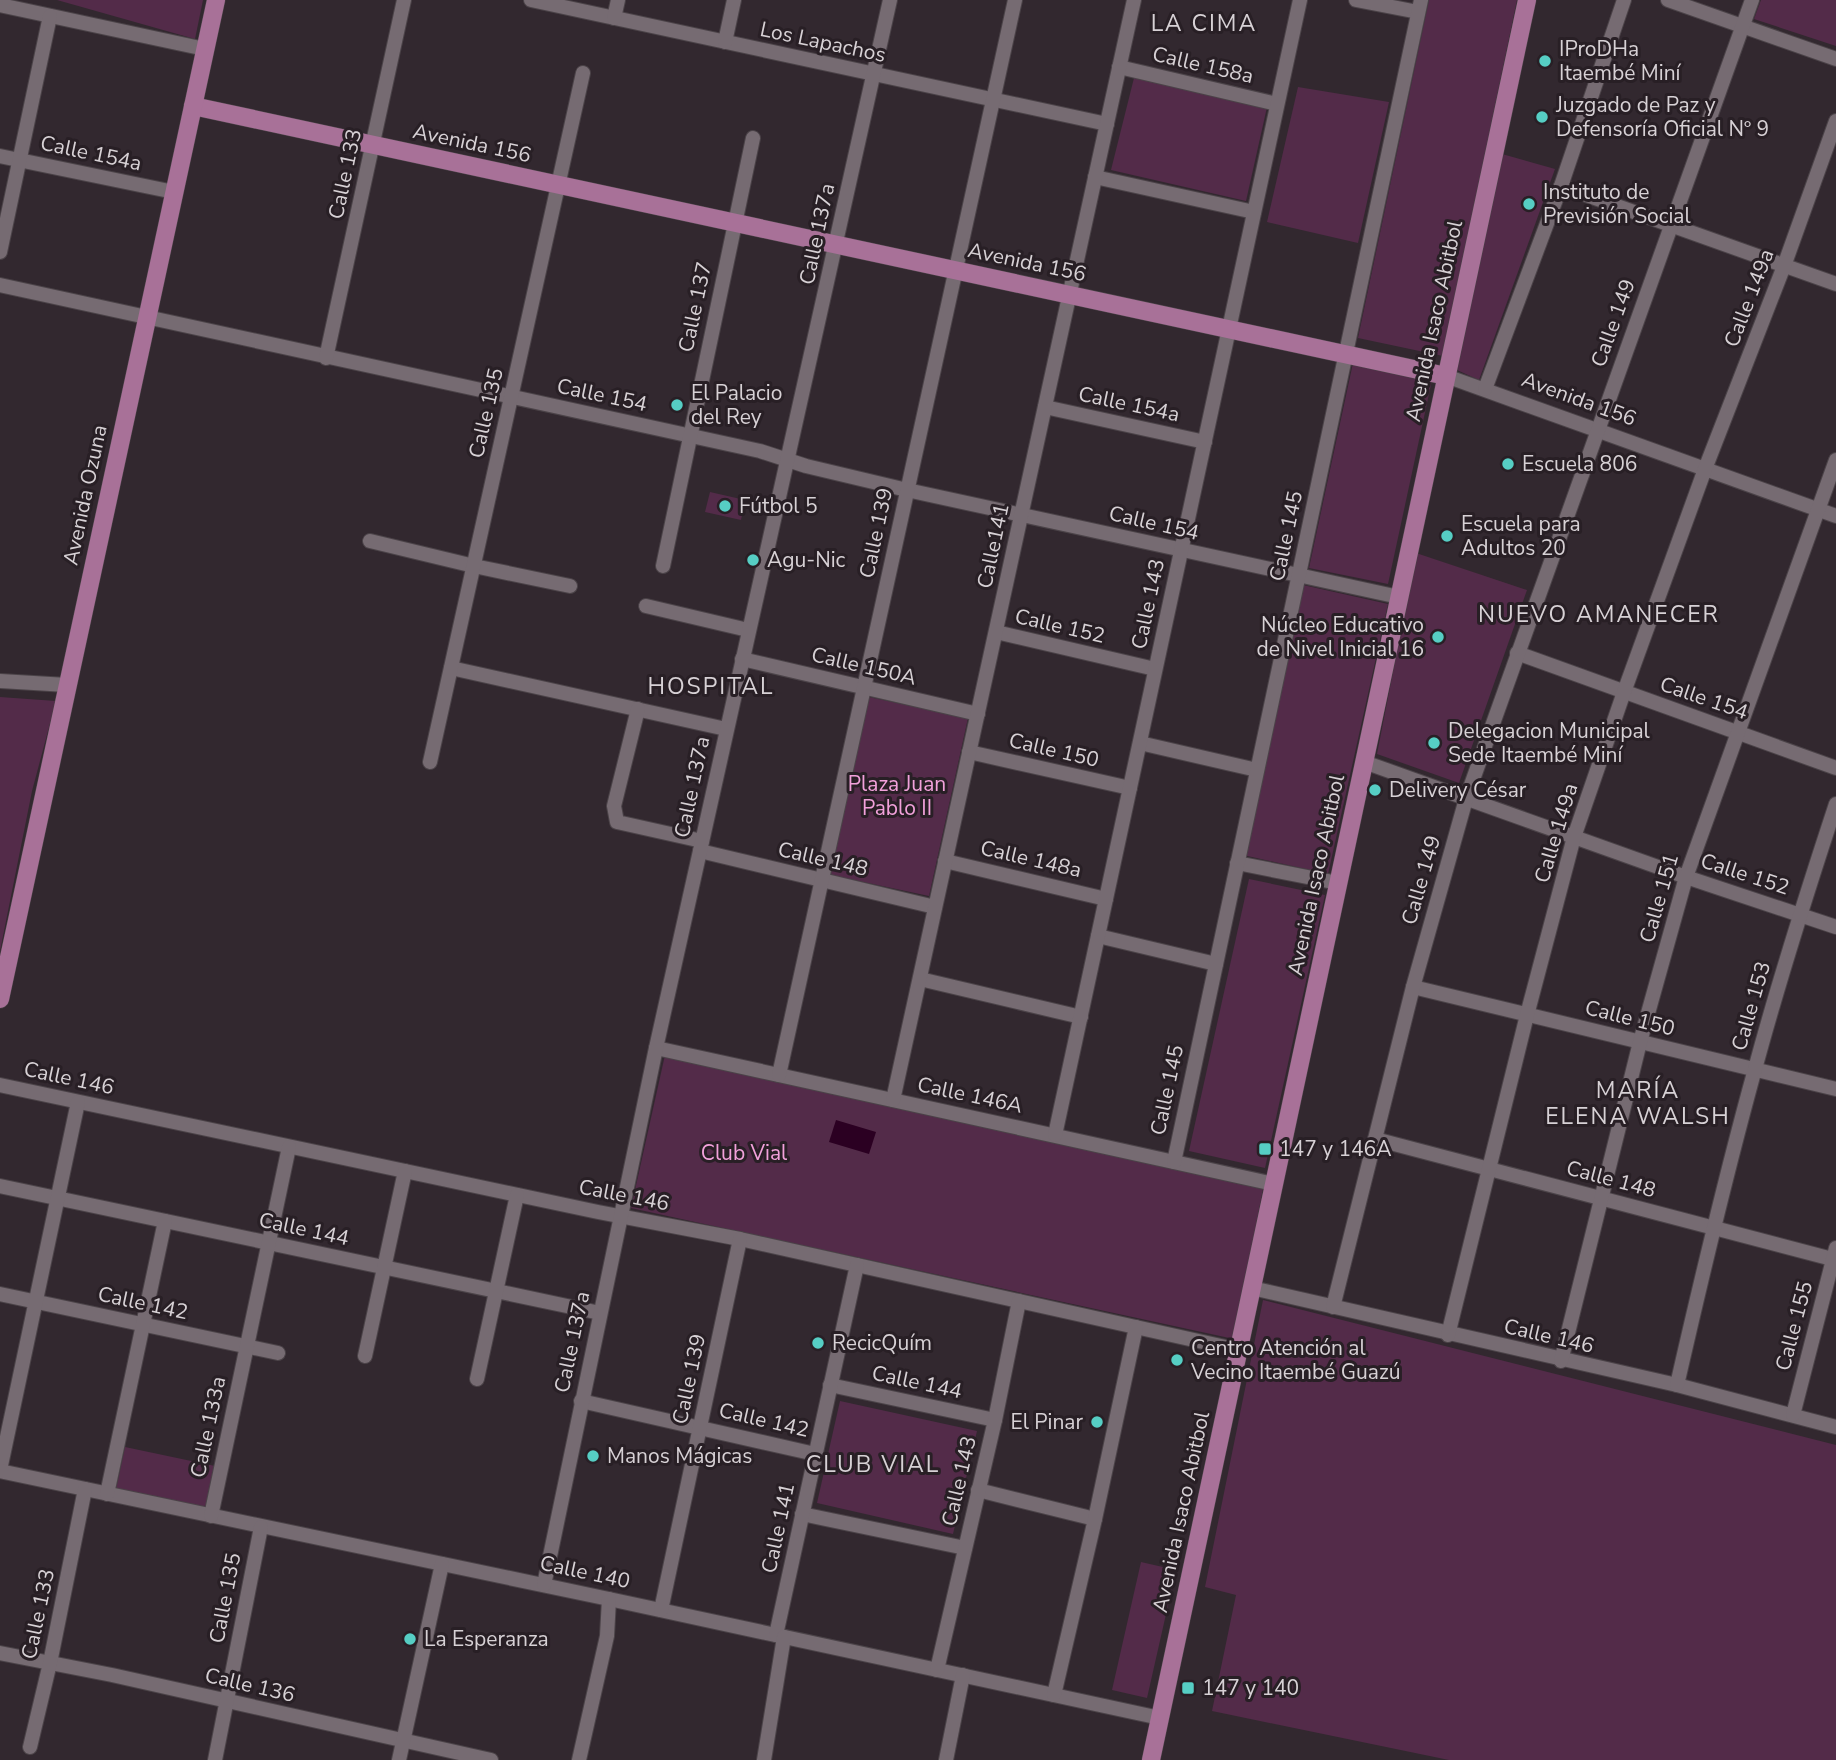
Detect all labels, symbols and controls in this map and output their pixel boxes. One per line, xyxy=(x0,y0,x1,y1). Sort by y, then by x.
district label: LA CIMA xyxy=(1151,8,1257,39)
street label: Los Lapachos xyxy=(758,15,888,69)
place label: IProDHa Itaembé Miní xyxy=(1559,35,1682,87)
street label: Calle 158a xyxy=(1150,40,1256,90)
marker: IProDHa Itaembé Miní xyxy=(1537,53,1553,69)
place label: Juzgado de Paz y Defensoría Oficial Nº 9 xyxy=(1555,91,1769,143)
marker: Juzgado de Paz y Defensoría Oficial Nº 9 xyxy=(1534,109,1550,125)
street label: Avenida 156 xyxy=(410,117,534,169)
street label: Calle 133 xyxy=(322,126,368,222)
street label: Calle 154a xyxy=(38,129,144,177)
place label: Instituto de Previsión Social xyxy=(1543,178,1691,230)
street label: Calle 137a xyxy=(793,181,841,287)
marker: Instituto de Previsión Social xyxy=(1521,196,1537,212)
street label: Avenida Isaco Abitbol xyxy=(1399,217,1469,424)
street label: Avenida 156 xyxy=(965,236,1089,288)
street label: Calle 149a xyxy=(1718,245,1780,351)
street label: Calle 137 xyxy=(672,259,718,355)
street label: Calle 149 xyxy=(1584,275,1642,371)
street label: Calle 135 xyxy=(462,365,510,461)
street label: Avenida 156 xyxy=(1518,365,1640,433)
street label: Calle 154 xyxy=(554,372,650,418)
place label: El Palacio del Rey xyxy=(691,379,782,431)
street label: Calle 154a xyxy=(1076,380,1182,428)
marker: El Palacio del Rey xyxy=(669,397,685,413)
street label: Avenida Ozuna xyxy=(56,422,114,568)
place label: Escuela 806 xyxy=(1522,450,1637,478)
marker: Escuela 806 xyxy=(1500,456,1516,472)
street label: Calle 139 xyxy=(853,485,899,581)
street label: Calle 145 xyxy=(1263,488,1309,584)
place label: Fútbol 5 xyxy=(739,492,818,520)
marker: Fútbol 5 xyxy=(717,498,733,514)
street label: Calle 154 xyxy=(1106,499,1202,547)
street label: Calle141 xyxy=(970,501,1016,591)
place label: Escuela para Adultos 20 xyxy=(1461,510,1581,562)
marker: Escuela para Adultos 20 xyxy=(1439,528,1455,544)
place label: Agu-Nic xyxy=(767,546,846,574)
marker: Agu-Nic xyxy=(745,552,761,568)
street label: Calle 143 xyxy=(1125,556,1171,652)
district label: NUEVO AMANECER xyxy=(1478,599,1720,630)
street label: Calle 152 xyxy=(1012,602,1108,650)
place label: Núcleo Educativo de Nivel Inicial 16 xyxy=(1257,611,1424,663)
marker: Núcleo Educativo de Nivel Inicial 16 xyxy=(1430,629,1446,645)
street label: Calle 150A xyxy=(809,640,919,692)
street label: Calle 154 xyxy=(1656,670,1752,726)
district label: HOSPITAL xyxy=(647,671,775,702)
place label: Delegacion Municipal Sede Itaembé Miní xyxy=(1448,717,1651,769)
street label: Calle 150 xyxy=(1006,726,1102,774)
street label: Calle 137a xyxy=(668,734,716,840)
marker: Delegacion Municipal Sede Itaembé Miní xyxy=(1426,735,1442,751)
park label: Plaza Juan Pablo II xyxy=(848,770,946,822)
street label: Avenida Isaco Abitbol xyxy=(1281,771,1351,978)
place label: Delivery César xyxy=(1389,776,1527,804)
street label: Calle 149a xyxy=(1528,780,1584,886)
marker: Delivery César xyxy=(1367,782,1383,798)
street label: Calle 149 xyxy=(1395,832,1447,928)
street label: Calle 148a xyxy=(978,834,1084,884)
street label: Calle 148 xyxy=(775,835,871,883)
street label: Calle 152 xyxy=(1697,847,1793,901)
street label: Calle 151 xyxy=(1633,850,1685,946)
street label: Calle 153 xyxy=(1725,958,1777,1054)
street label: Calle 150 xyxy=(1582,993,1678,1043)
street label: Calle 145 xyxy=(1144,1042,1190,1138)
street label: Calle 146 xyxy=(21,1055,117,1101)
street label: Calle 146A xyxy=(915,1070,1025,1120)
district label: MARÍA ELENA WALSH xyxy=(1545,1075,1731,1132)
place label: 147 y 146A xyxy=(1279,1135,1392,1163)
park label: Club Vial xyxy=(701,1139,788,1167)
marker: 147 y 146A xyxy=(1257,1141,1273,1157)
street label: Calle 148 xyxy=(1563,1154,1659,1204)
street label: Calle 146 xyxy=(576,1173,672,1217)
street label: Calle 144 xyxy=(256,1206,352,1252)
street label: Calle 155 xyxy=(1769,1278,1819,1374)
street label: Calle 142 xyxy=(95,1280,191,1326)
street label: Calle 137a xyxy=(548,1289,596,1395)
street label: Calle 146 xyxy=(1501,1312,1597,1360)
place label: RecicQuím xyxy=(832,1329,932,1357)
street label: Calle 139 xyxy=(666,1331,712,1427)
place label: Centro Atención al Vecino Itaembé Guazú xyxy=(1190,1334,1400,1386)
marker: RecicQuím xyxy=(810,1335,826,1351)
marker: Centro Atención al Vecino Itaembé Guazú xyxy=(1169,1352,1185,1368)
street label: Calle 144 xyxy=(869,1359,965,1405)
street label: Calle 133a xyxy=(184,1374,232,1480)
street label: Calle 142 xyxy=(716,1396,812,1444)
place label: El Pinar xyxy=(1010,1408,1083,1436)
street label: Avenida Isaco Abitbol xyxy=(1146,1408,1216,1615)
marker: El Pinar xyxy=(1089,1414,1105,1430)
street label: Calle 143 xyxy=(935,1433,983,1529)
place label: Manos Mágicas xyxy=(607,1442,752,1470)
marker: Manos Mágicas xyxy=(585,1448,601,1464)
district label: CLUB VIAL xyxy=(806,1449,940,1480)
street label: Calle 141 xyxy=(755,1480,801,1576)
street label: Calle 140 xyxy=(537,1549,633,1595)
street label: Calle 135 xyxy=(203,1550,247,1646)
street label: Calle 133 xyxy=(15,1566,61,1662)
place label: La Esperanza xyxy=(424,1625,549,1653)
marker: La Esperanza xyxy=(402,1631,418,1647)
street label: Calle 136 xyxy=(202,1661,298,1709)
place label: 147 y 140 xyxy=(1202,1674,1299,1702)
marker: 147 y 140 xyxy=(1180,1680,1196,1696)

